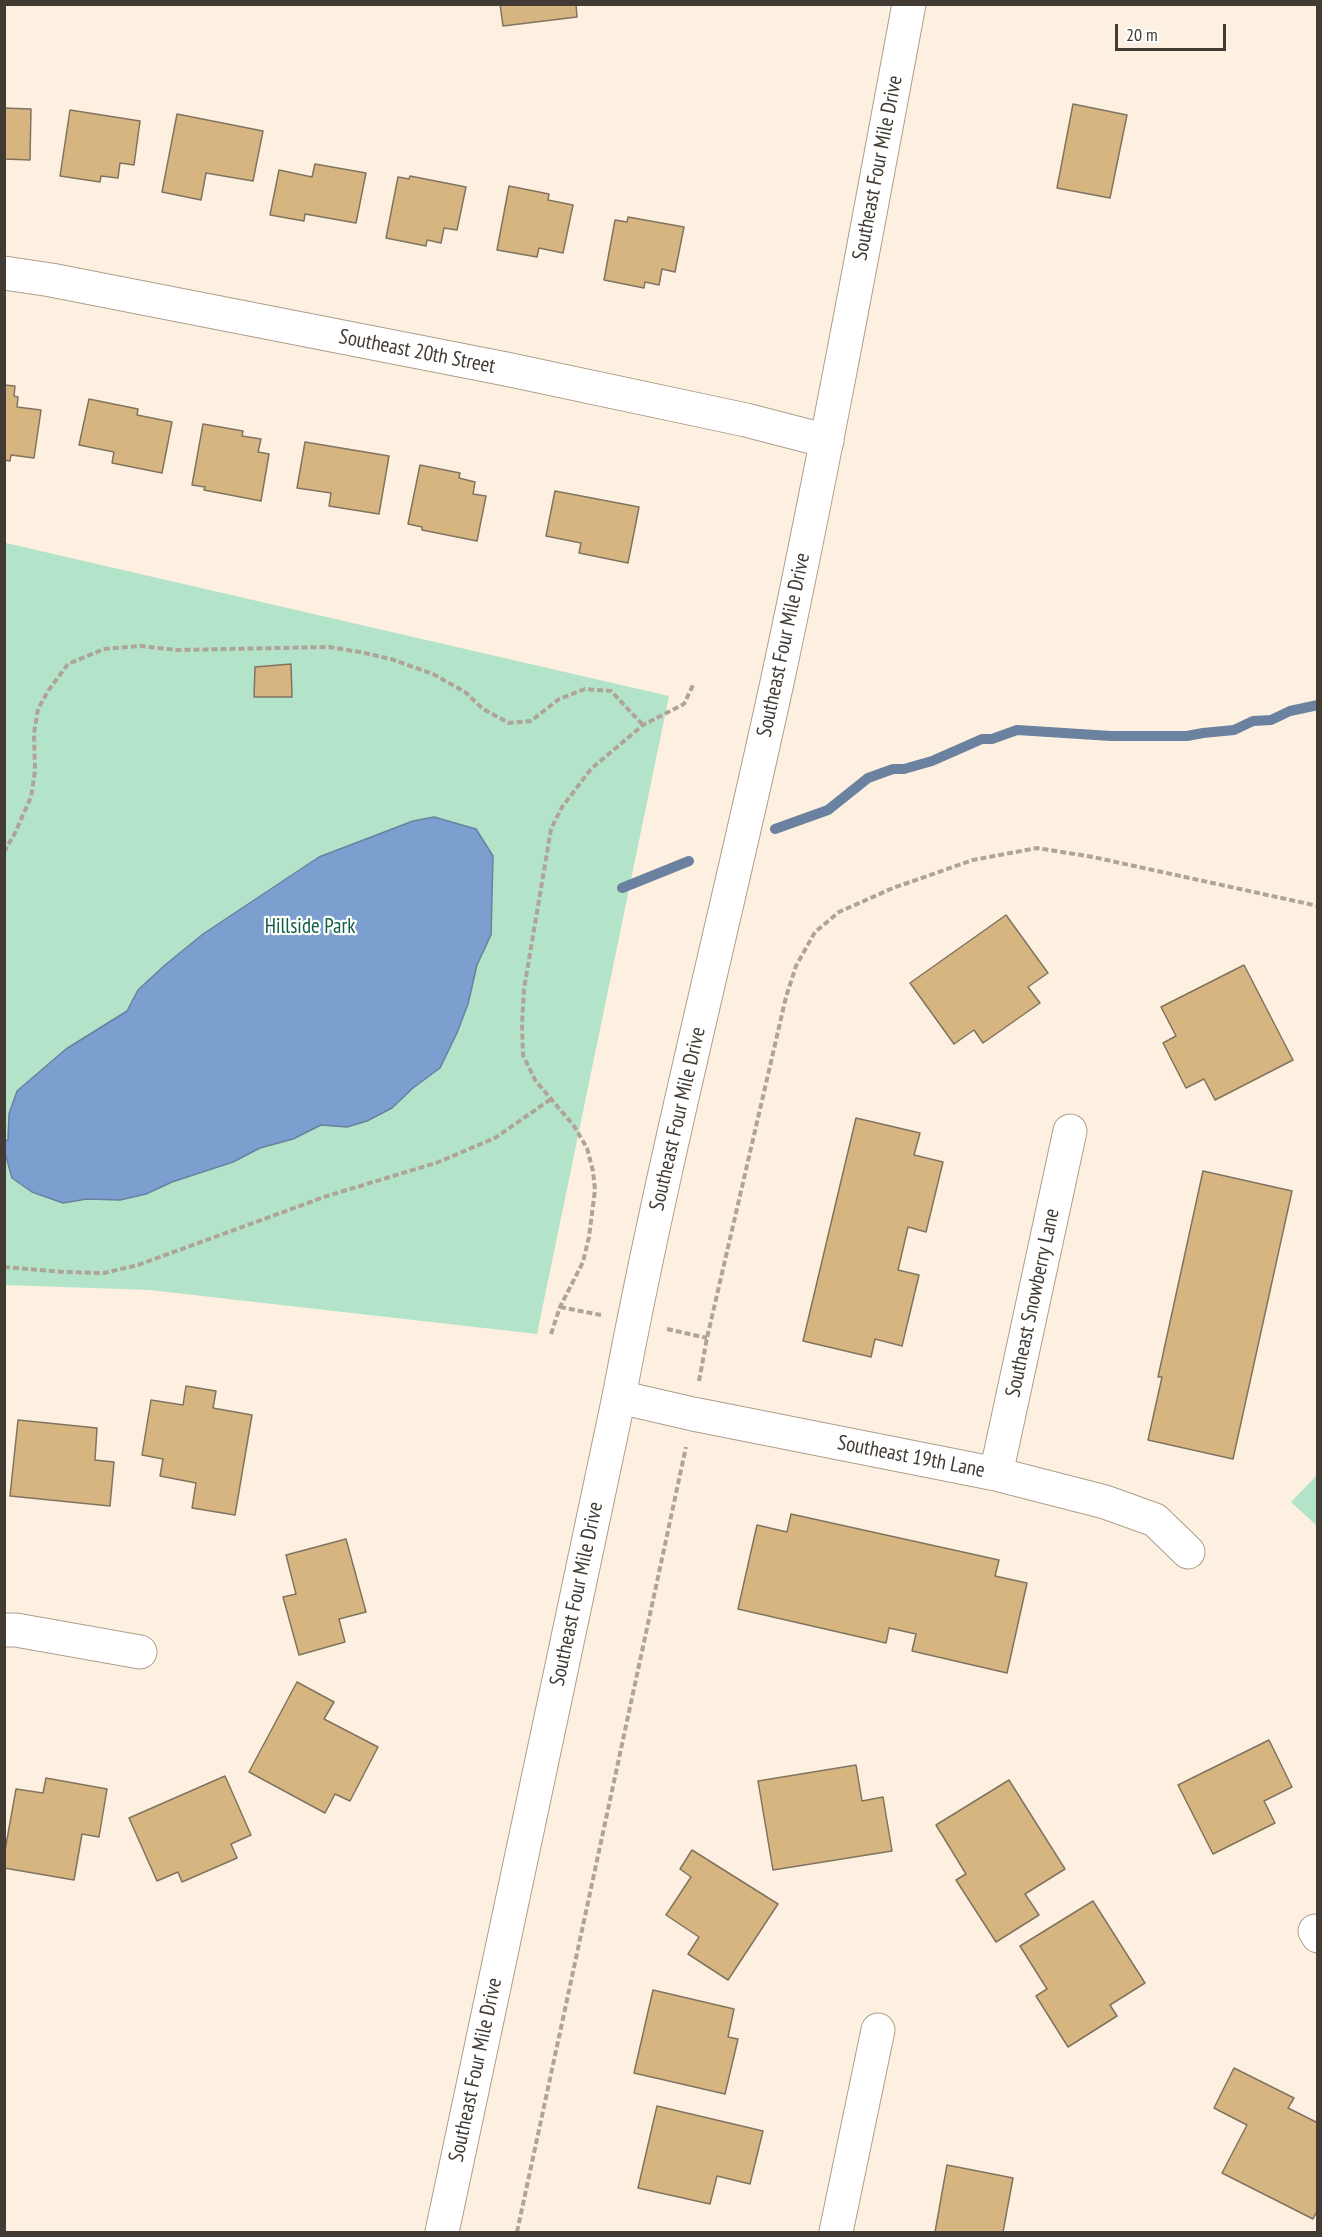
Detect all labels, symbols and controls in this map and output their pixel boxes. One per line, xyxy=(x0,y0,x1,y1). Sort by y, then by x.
scale bar xyxy=(1118,12,1229,50)
text: 20 m xyxy=(1126,23,1158,46)
street label: Southeast Four Mile Drive xyxy=(848,73,908,263)
street label: Southeast 20th Street xyxy=(337,325,497,379)
street label: Southeast Four Mile Drive xyxy=(752,551,816,739)
park label: Hillside Park xyxy=(265,914,355,940)
street label: Southeast Four Mile Drive xyxy=(645,1025,711,1213)
street label: Southeast Snowberry Lane xyxy=(1001,1206,1065,1400)
street label: Southeast 19th Lane xyxy=(835,1430,987,1484)
street label: Southeast Four Mile Drive xyxy=(545,1500,609,1688)
street label: Southeast Four Mile Drive xyxy=(444,1976,508,2164)

